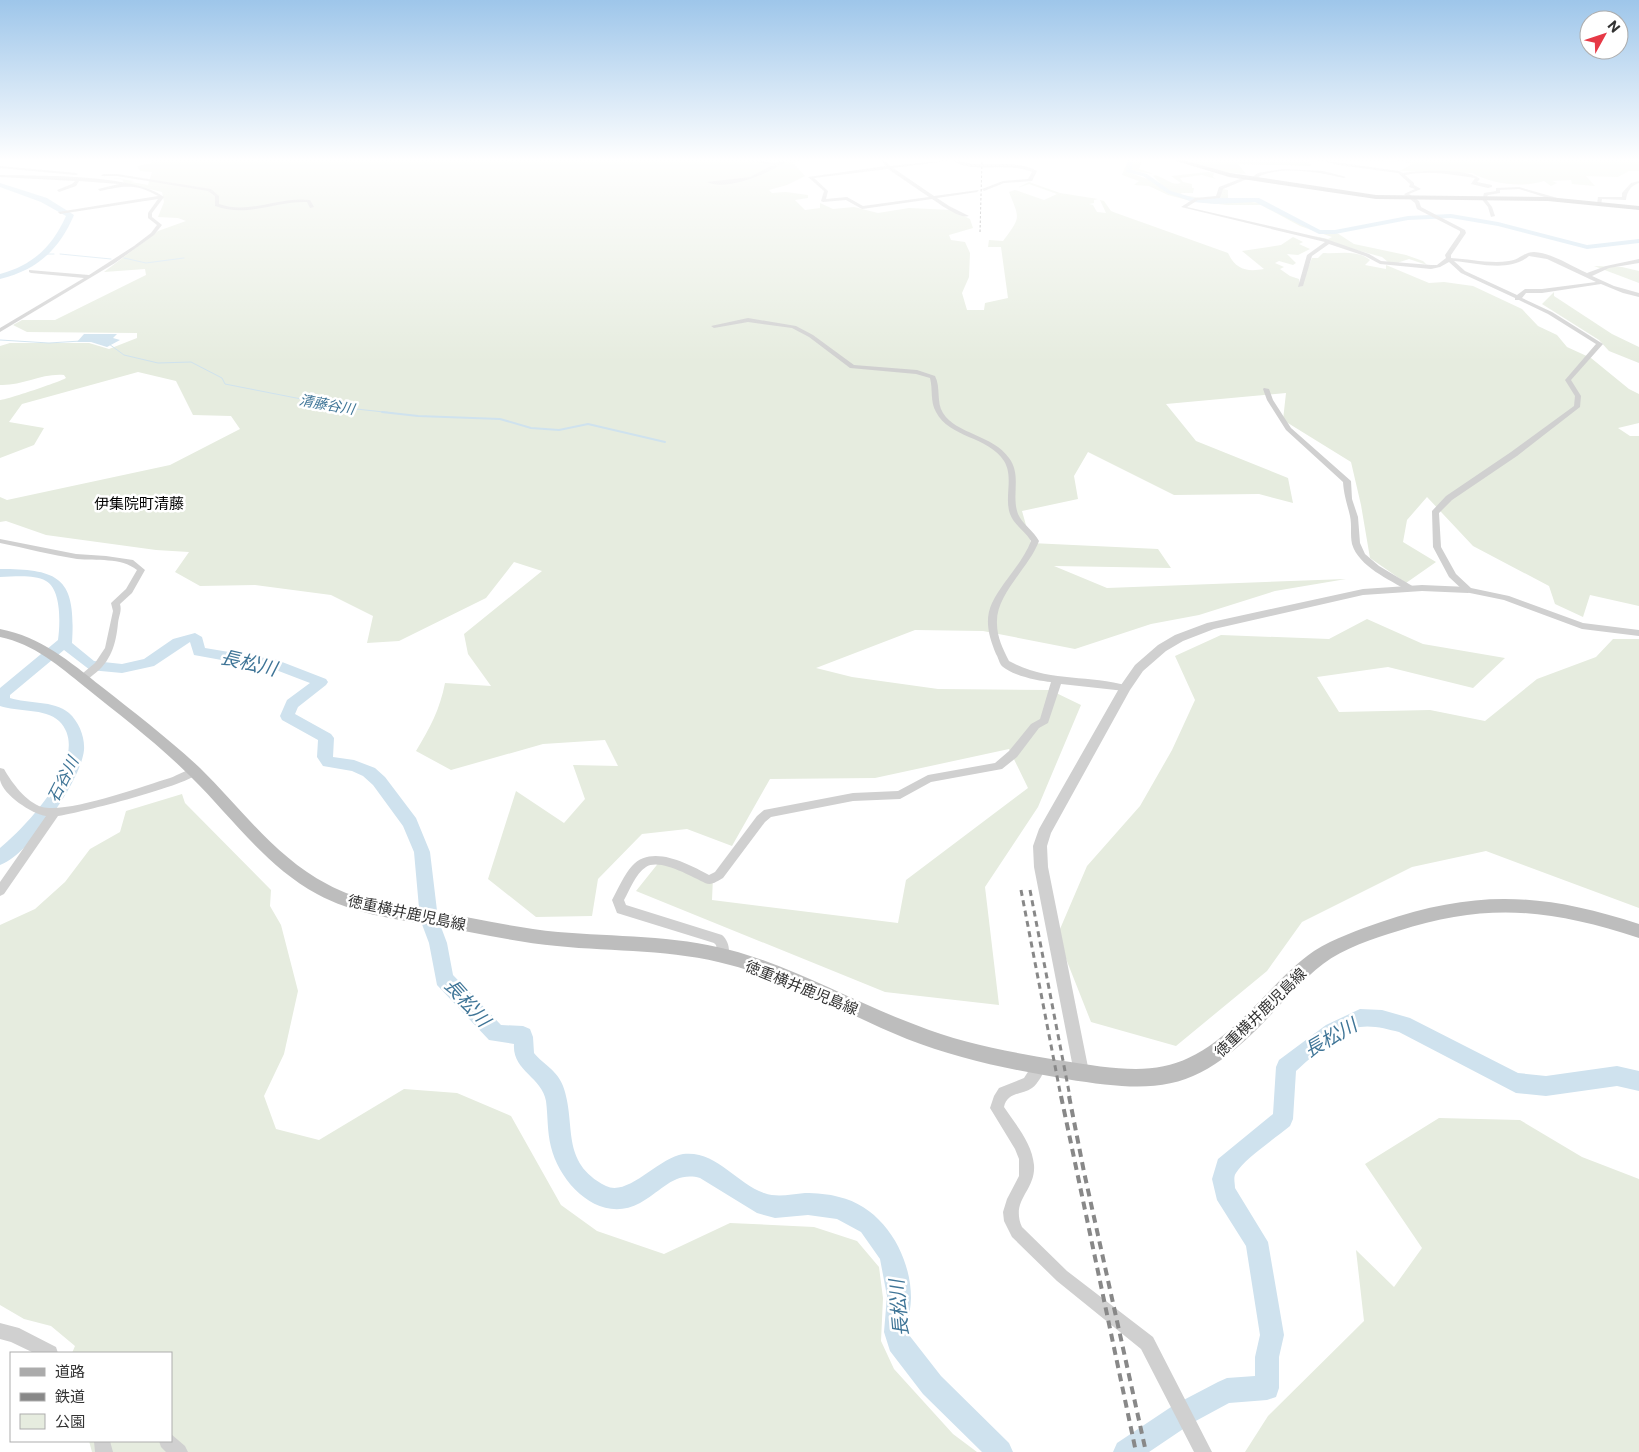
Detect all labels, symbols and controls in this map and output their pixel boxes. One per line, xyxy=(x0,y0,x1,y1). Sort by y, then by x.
north arrow xyxy=(1579,10,1629,60)
text: N xyxy=(1604,17,1624,36)
water label: 清藤谷川 xyxy=(298,391,358,418)
district label: 伊集院町清藤 xyxy=(94,494,184,512)
water label: 長松川 xyxy=(219,644,281,680)
water label: 石谷川 xyxy=(43,752,82,805)
street label: 徳重横井鹿児島線 xyxy=(346,891,468,933)
street label: 徳重横井鹿児島線 xyxy=(743,956,861,1018)
street label: 徳重横井鹿児島線 xyxy=(1211,964,1309,1060)
water label: 長松川 xyxy=(440,973,497,1032)
water label: 長松川 xyxy=(1300,1012,1362,1061)
water label: 長松川 xyxy=(884,1277,912,1337)
legend xyxy=(10,1352,172,1442)
text: 道路 xyxy=(55,1362,85,1380)
text: 鉄道 xyxy=(55,1387,85,1405)
text: 公園 xyxy=(55,1412,85,1430)

